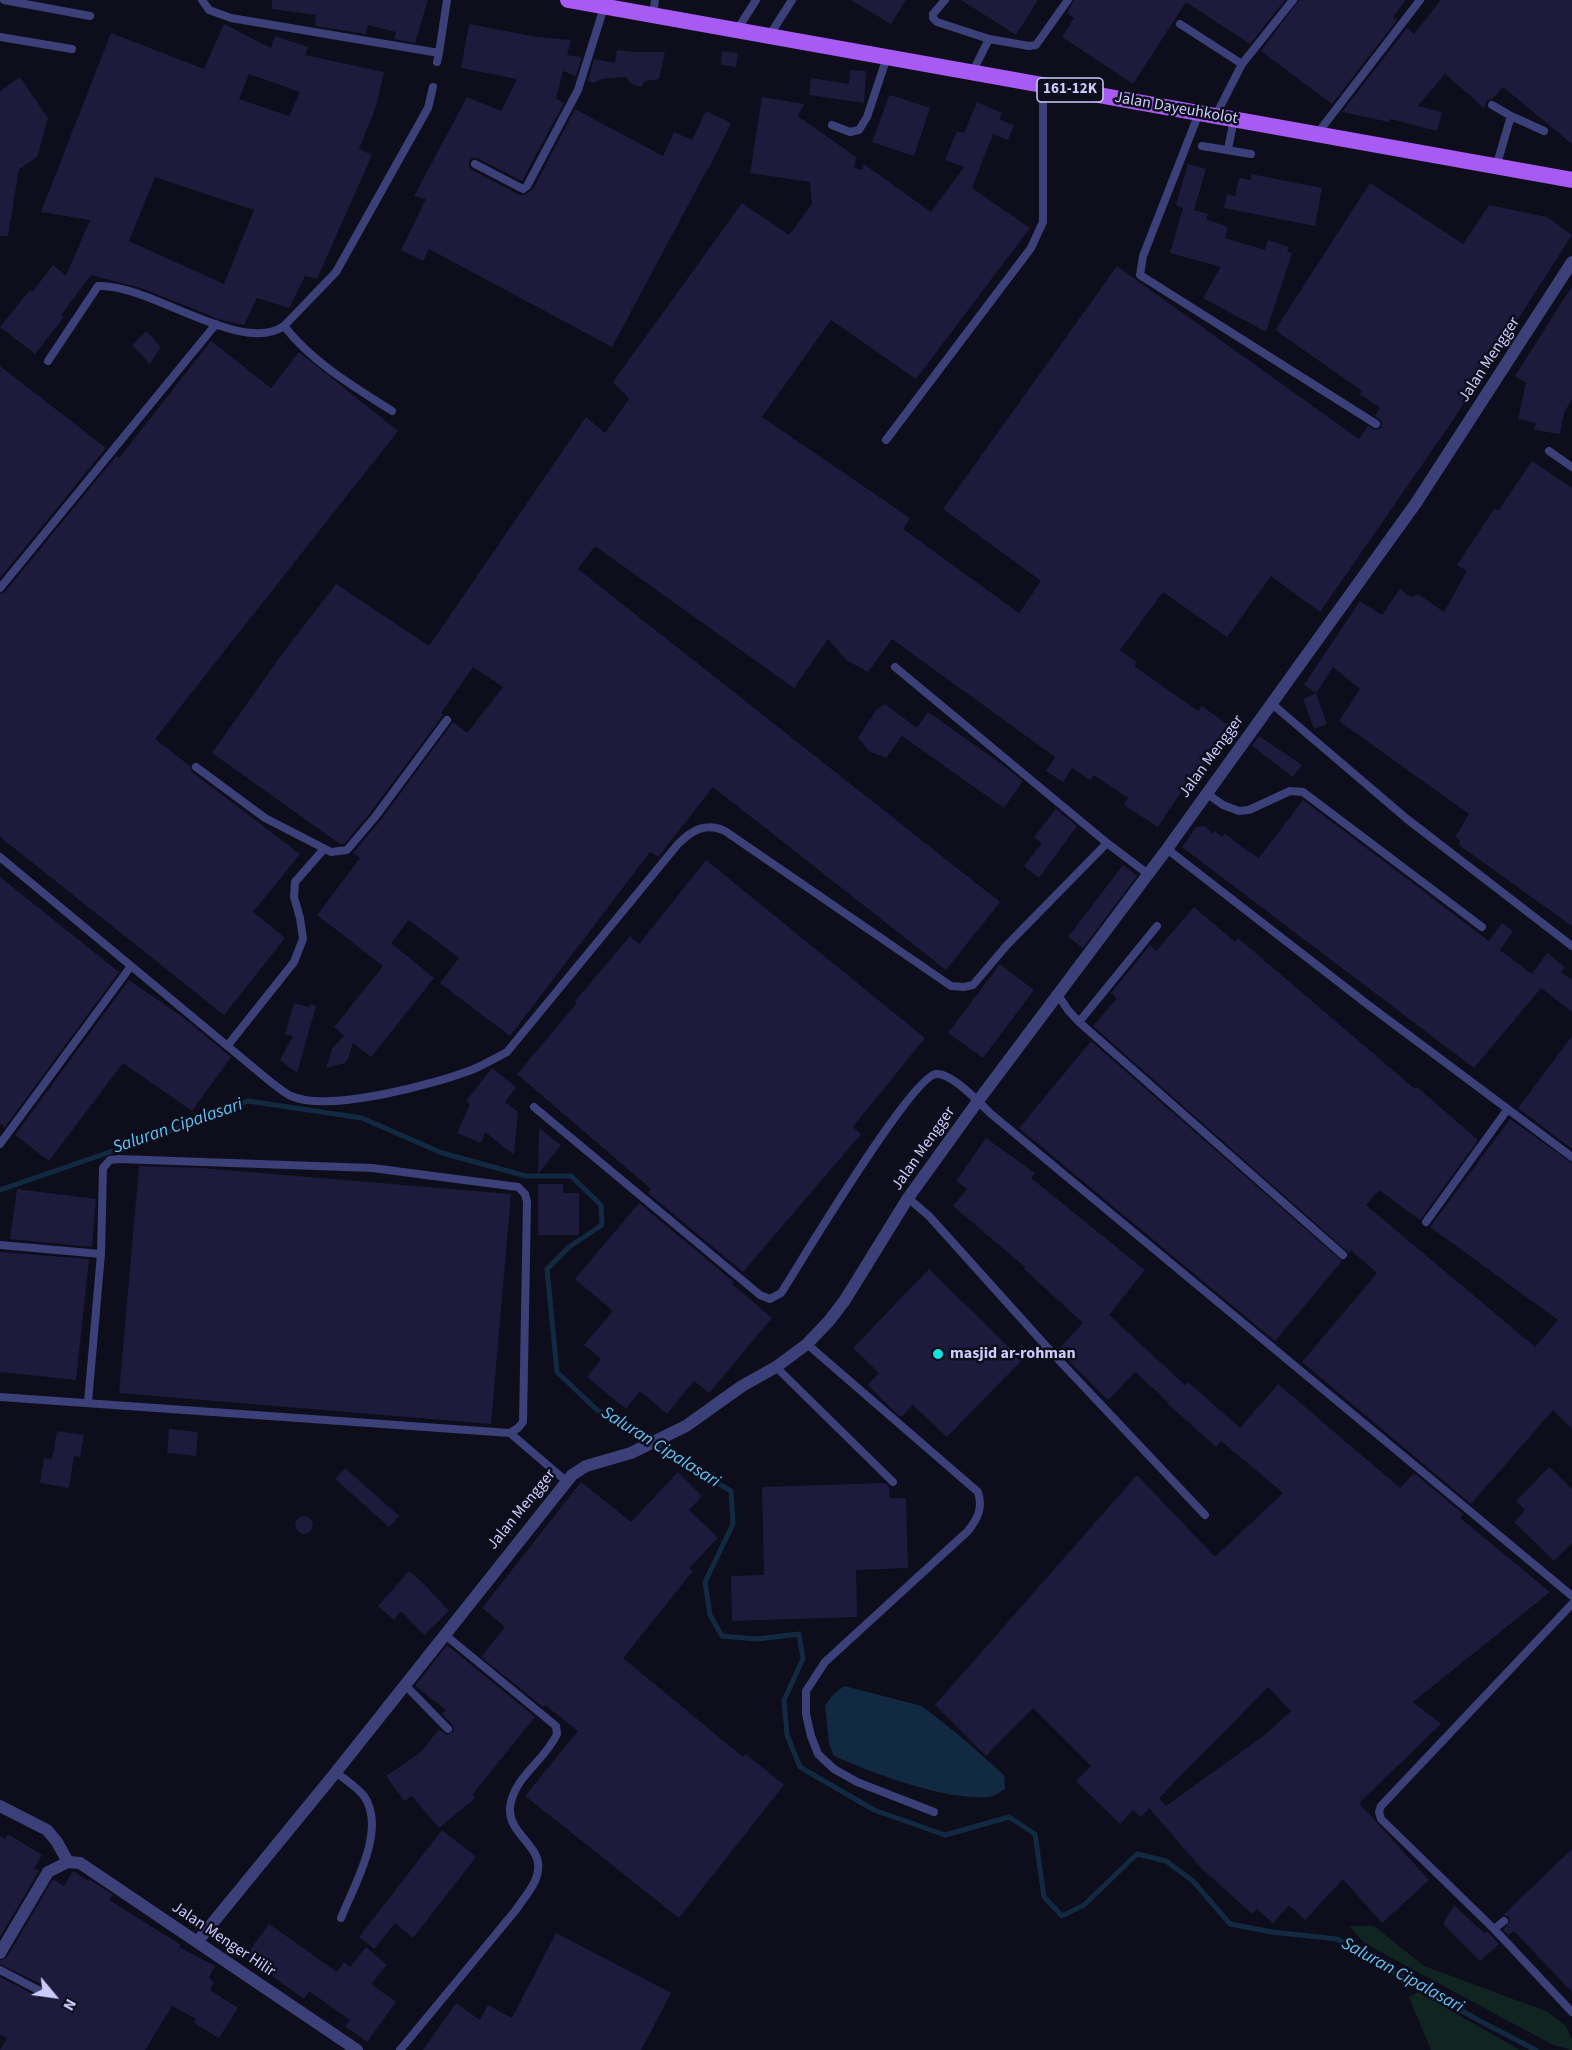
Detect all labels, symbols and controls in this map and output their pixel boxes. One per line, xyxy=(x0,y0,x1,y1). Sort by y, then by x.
road number: 161-12K xyxy=(1037,78,1103,102)
street label: Jalan Dayeuhkolot xyxy=(1113,89,1239,129)
street label: Jalan Mengger xyxy=(1455,314,1525,406)
street label: Jalan Mengger xyxy=(1176,712,1248,802)
water label: Saluran Cipalasari xyxy=(110,1095,246,1159)
street label: Jalan Mengger xyxy=(888,1104,960,1194)
place label: masjid ar-rohman xyxy=(950,1344,1076,1364)
marker: masjid ar-rohman xyxy=(931,1347,945,1361)
water label: Saluran Cipalasari xyxy=(597,1403,723,1493)
street label: Jalan Mengger xyxy=(484,1466,560,1554)
street label: Jalan Menger Hilir xyxy=(168,1898,278,1982)
water label: Saluran Cipalasari xyxy=(1337,1934,1467,2018)
north arrow xyxy=(24,1966,84,2026)
text: N xyxy=(58,1995,82,2015)

